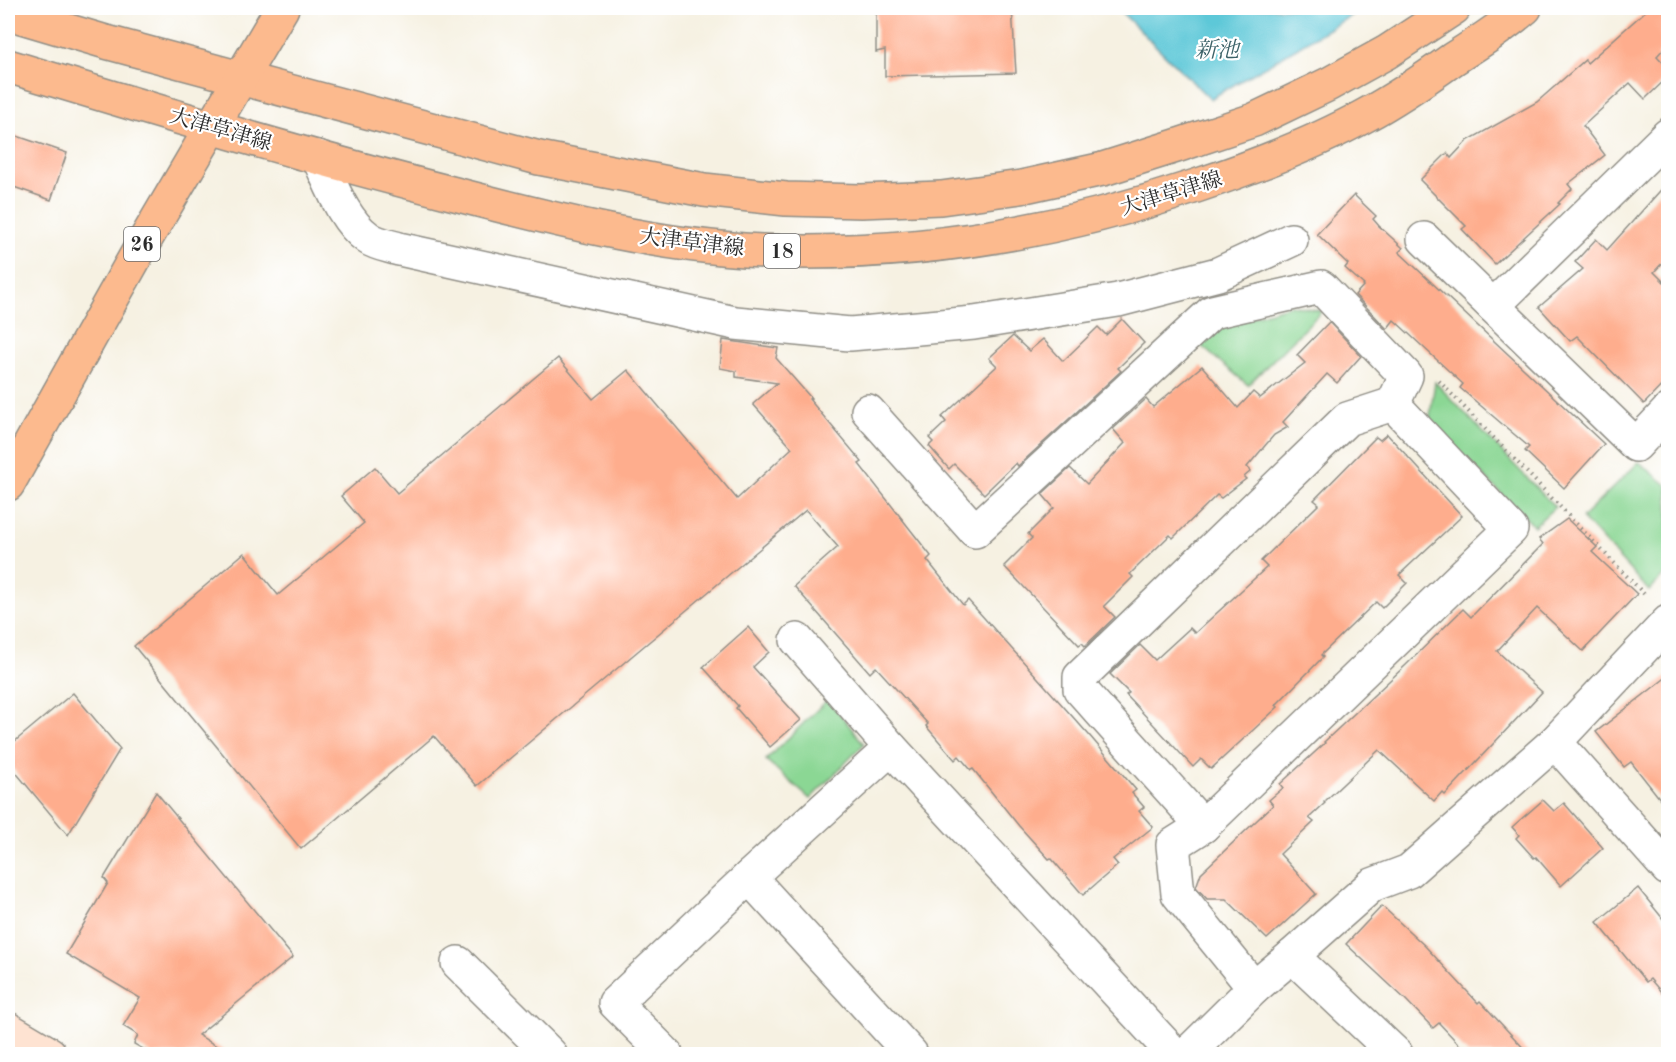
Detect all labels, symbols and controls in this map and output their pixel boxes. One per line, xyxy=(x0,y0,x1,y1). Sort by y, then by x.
water label: 新池 xyxy=(1195,38,1242,62)
street label: 大津草津線 xyxy=(167,104,274,155)
street label: 大津草津線 xyxy=(1118,167,1225,220)
street label: 大津草津線 xyxy=(638,225,745,260)
road number: 26 xyxy=(124,227,160,261)
road number: 18 xyxy=(764,234,800,268)

